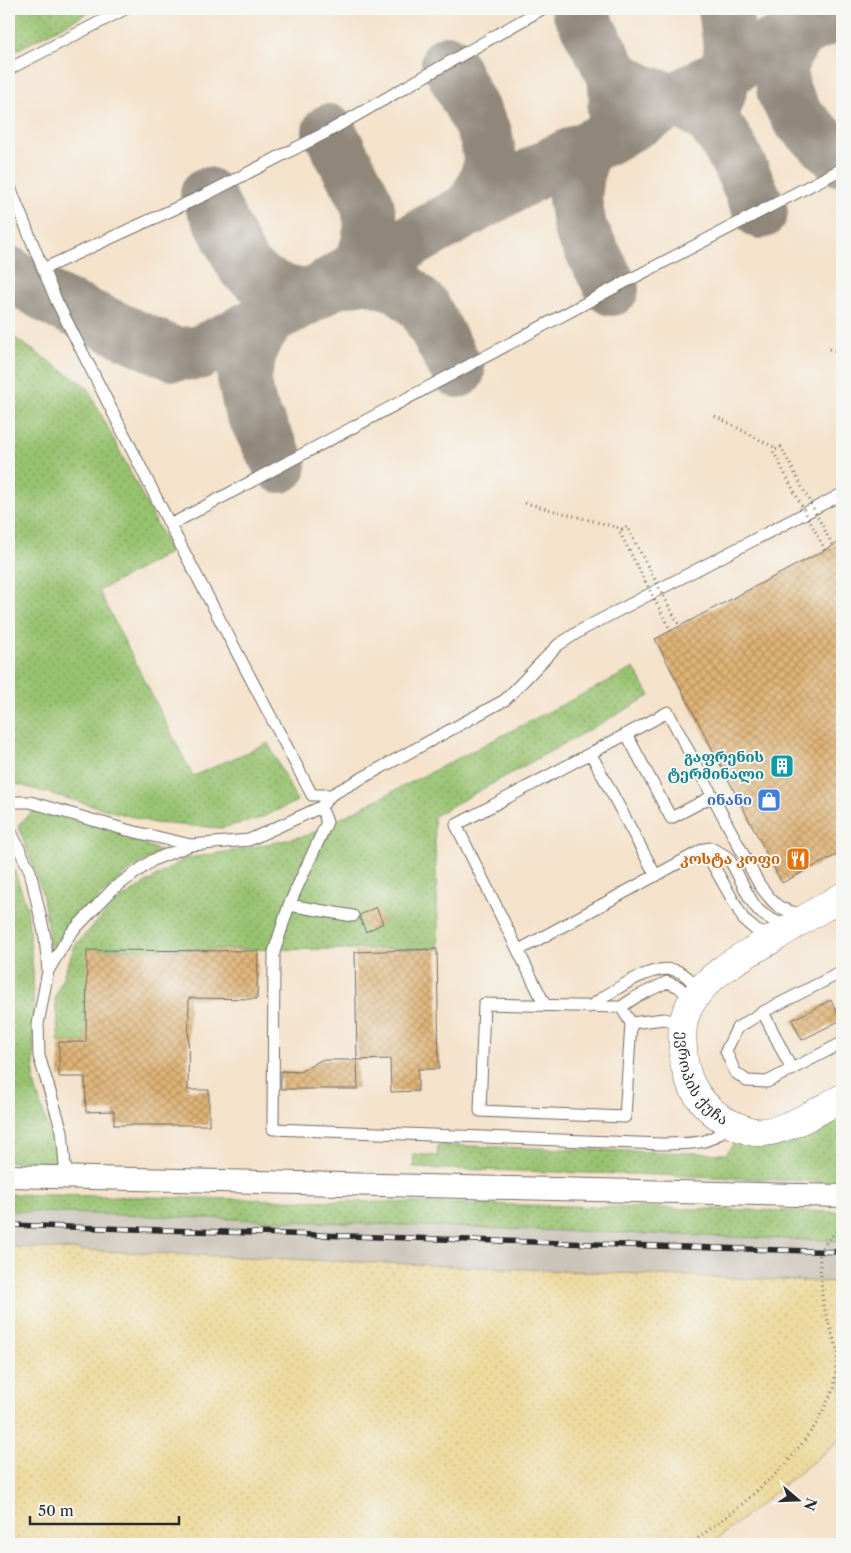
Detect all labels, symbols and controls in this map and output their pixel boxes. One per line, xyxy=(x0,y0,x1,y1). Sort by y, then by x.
place label: გაფრენის ტერმინალი xyxy=(667,747,764,783)
building icon: გაფრენის ტერმინალი xyxy=(769,753,795,779)
shop icon: ინანი xyxy=(756,787,782,813)
place label: ინანი xyxy=(707,790,752,809)
restaurant icon: კოსტა კოფი xyxy=(785,846,811,872)
place label: კოსტა კოფი xyxy=(680,849,780,868)
street label: ევროპის ქუჩა xyxy=(673,1031,732,1129)
north arrow xyxy=(774,1476,824,1526)
scale bar xyxy=(30,1493,179,1525)
text: N xyxy=(800,1496,821,1513)
text: 50 m xyxy=(38,1501,74,1520)

